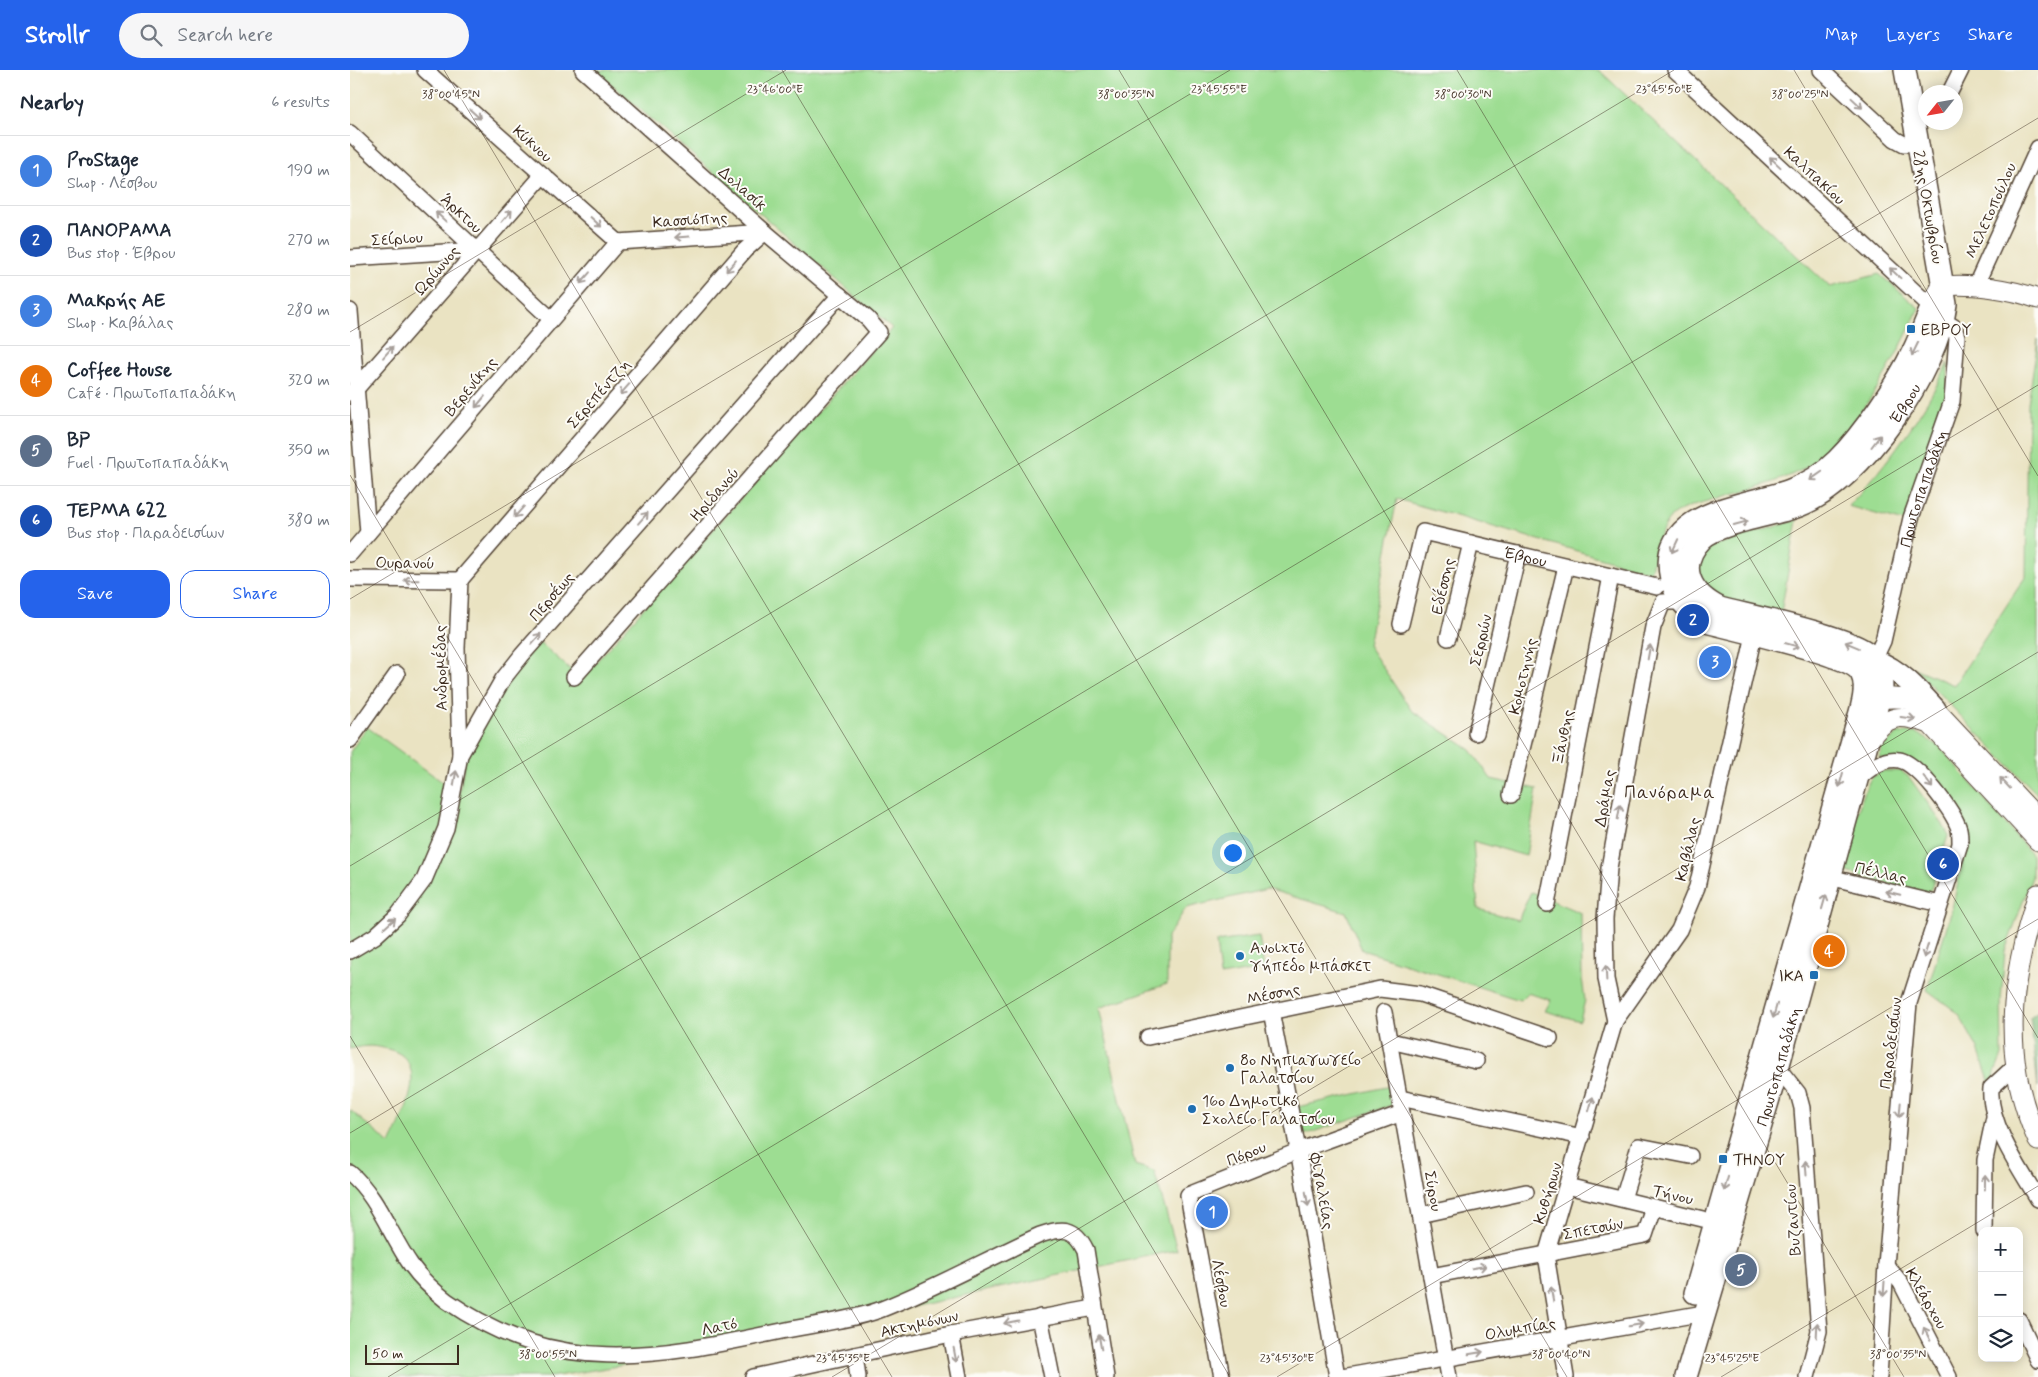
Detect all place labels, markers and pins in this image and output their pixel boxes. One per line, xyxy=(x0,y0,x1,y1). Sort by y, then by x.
place label: ΕΒΡΟΥ xyxy=(1921,320,1972,341)
marker: ΕΒΡΟΥ xyxy=(1905,323,1917,335)
pin: 2 xyxy=(1677,601,1709,639)
pin: 3 xyxy=(1699,643,1731,681)
pin: 6 xyxy=(1927,845,1959,883)
pin: 4 xyxy=(1813,932,1845,970)
place label: Ανοιχτό γήπεδο μπάσκετ xyxy=(1250,938,1371,977)
marker: Ανοιχτό γήπεδο μπάσκετ xyxy=(1234,950,1246,962)
place label: ΙΚΑ xyxy=(1778,966,1804,987)
marker: ΙΚΑ xyxy=(1808,969,1820,981)
place label: 8ο Νηπιαγωγείο Γαλατσίου xyxy=(1240,1050,1361,1089)
marker: 8ο Νηπιαγωγείο Γαλατσίου xyxy=(1224,1062,1236,1074)
place label: 16ο Δημοτικό Σχολείο Γαλατσίου xyxy=(1202,1091,1335,1130)
marker: 16ο Δημοτικό Σχολείο Γαλατσίου xyxy=(1186,1103,1198,1115)
place label: ΤΗΝΟΥ xyxy=(1733,1150,1785,1171)
marker: ΤΗΝΟΥ xyxy=(1717,1153,1729,1165)
pin: 1 xyxy=(1196,1193,1228,1231)
pin: 5 xyxy=(1725,1251,1757,1289)

